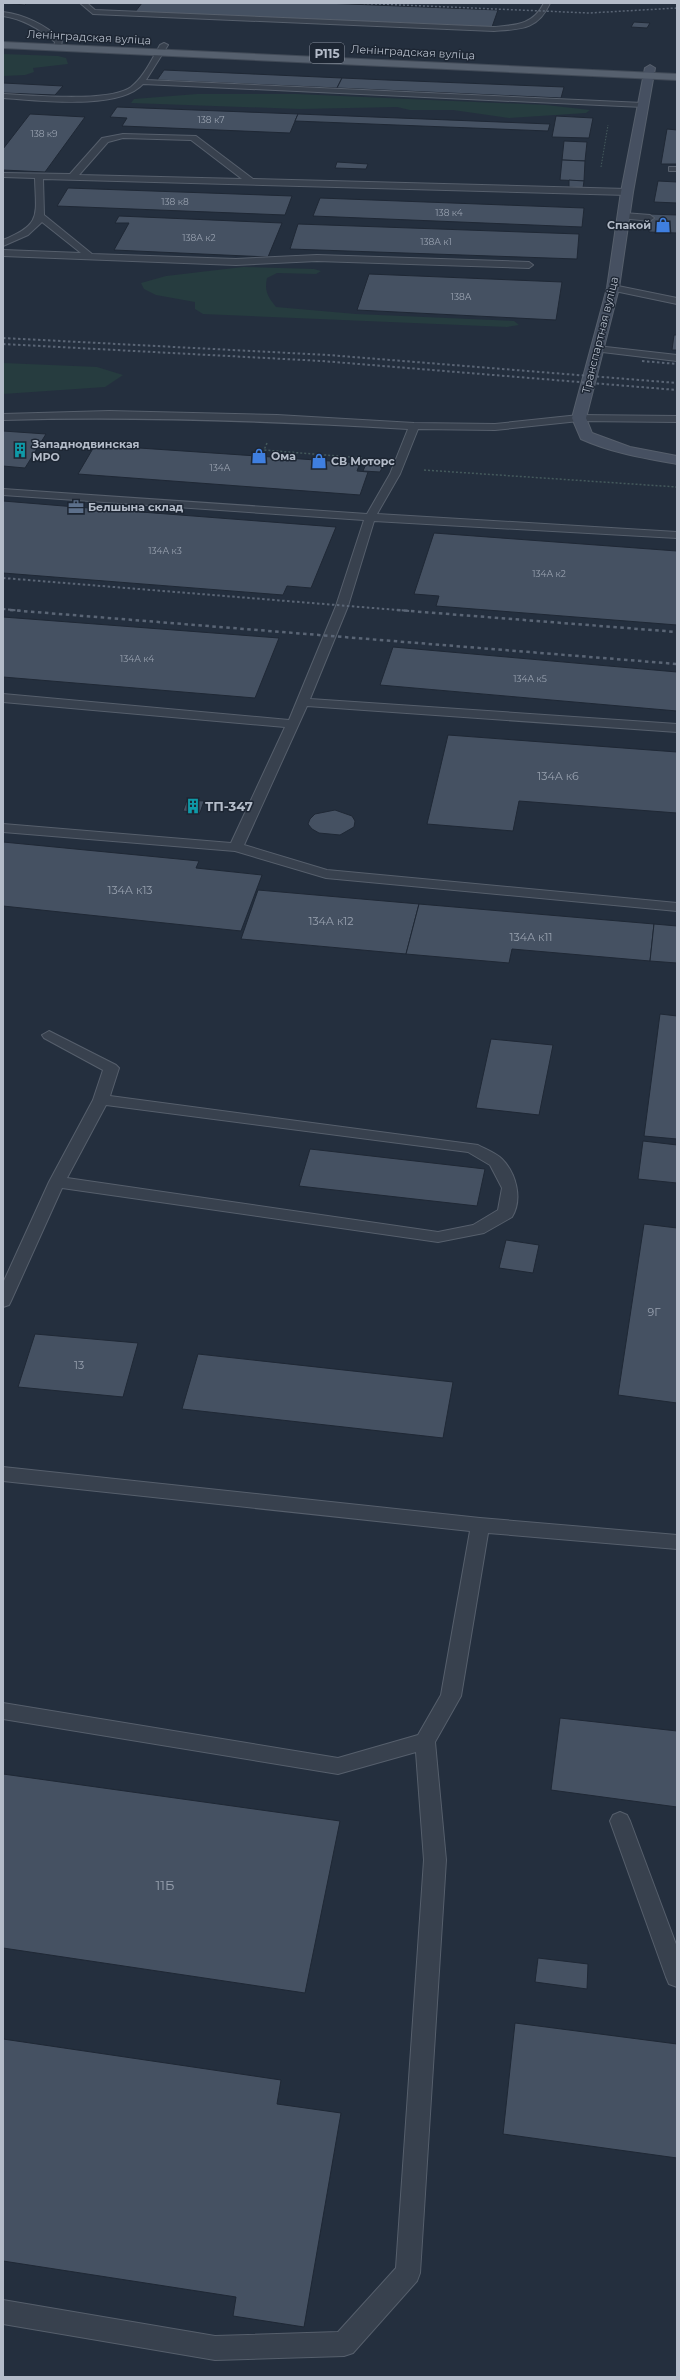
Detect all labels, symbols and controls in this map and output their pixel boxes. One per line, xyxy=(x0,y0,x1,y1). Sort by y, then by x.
street label: Ленінградская вуліца xyxy=(26,27,152,47)
street label: Ленінградская вуліца xyxy=(350,42,476,62)
road number: Р115 xyxy=(310,43,344,63)
house number: 138 к7 xyxy=(198,114,224,125)
house number: 138 к9 xyxy=(30,128,58,139)
house number: 138 к8 xyxy=(161,196,189,207)
house number: 138 к4 xyxy=(435,207,463,218)
shop icon: Спакой xyxy=(654,216,672,234)
place label: Спакой xyxy=(607,218,651,232)
house number: 138А к2 xyxy=(182,232,216,243)
house number: 138А к1 xyxy=(420,236,452,247)
street label: Транспартная вуліца xyxy=(579,275,621,395)
house number: 138А xyxy=(451,291,472,302)
place label: Западнодвинская МРО xyxy=(31,437,140,464)
building icon: Западнодвинская МРО xyxy=(11,441,29,459)
shop icon: Ома xyxy=(250,447,268,465)
place label: Ома xyxy=(271,449,296,463)
shop icon: СВ Моторс xyxy=(310,452,328,470)
place label: СВ Моторс xyxy=(331,454,395,468)
house number: 134А xyxy=(210,462,231,473)
office icon: Белшына склад xyxy=(67,498,85,516)
place label: Белшына склад xyxy=(88,500,184,514)
house number: 134А к3 xyxy=(148,545,182,556)
house number: 134А к2 xyxy=(532,568,566,579)
house number: 134А к4 xyxy=(120,653,154,664)
house number: 134А к5 xyxy=(513,673,547,684)
house number: 134А к6 xyxy=(537,769,579,783)
building icon: ТП-347 xyxy=(184,797,202,815)
place label: ТП-347 xyxy=(205,798,253,814)
house number: 134А к13 xyxy=(107,883,153,897)
house number: 134А к12 xyxy=(308,914,354,928)
house number: 134А к11 xyxy=(510,930,552,944)
house number: 9Г xyxy=(648,1305,661,1319)
house number: 13 xyxy=(74,1358,84,1372)
house number: 11Б xyxy=(156,1877,174,1893)

